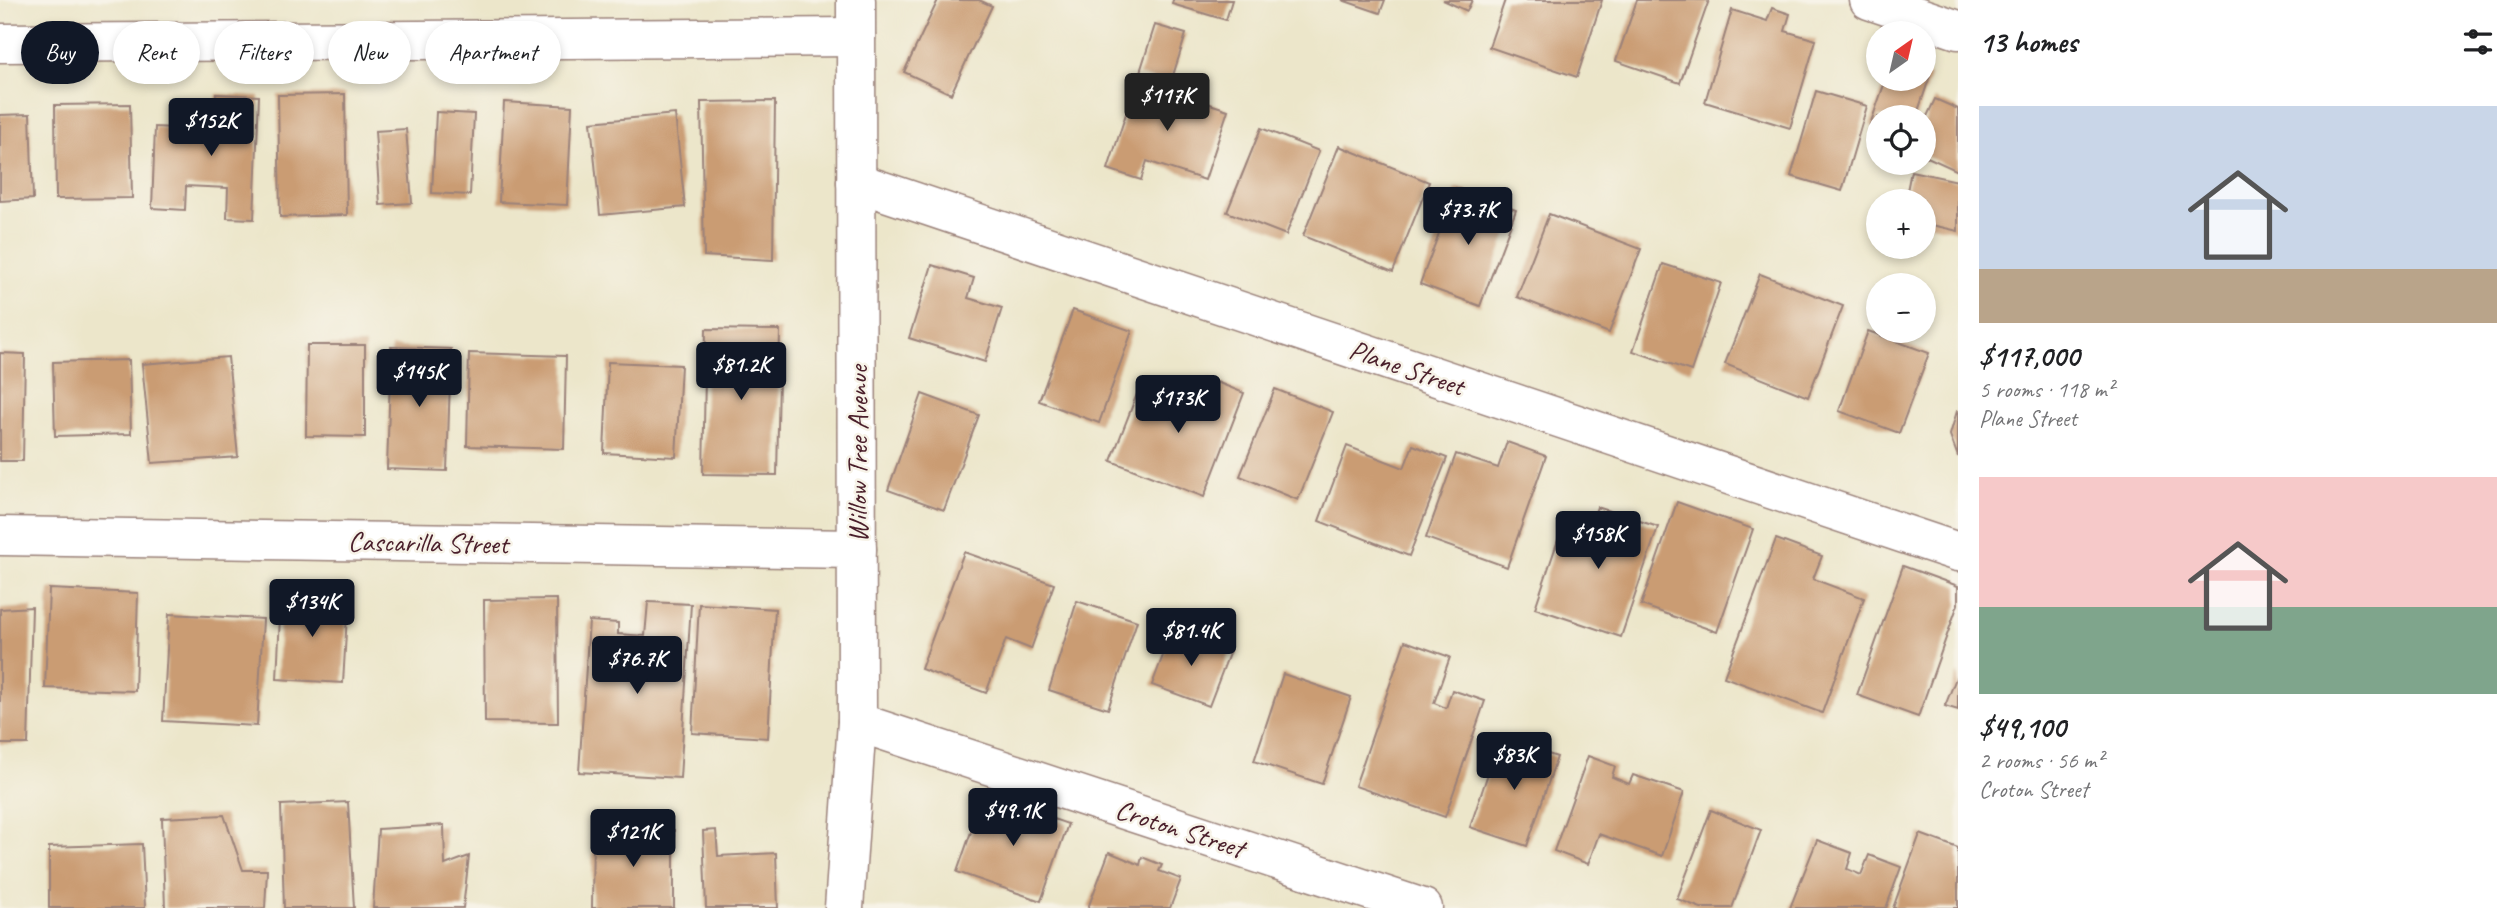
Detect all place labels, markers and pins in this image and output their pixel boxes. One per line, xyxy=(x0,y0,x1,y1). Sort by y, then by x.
pin: $117K xyxy=(1118,74,1216,133)
pin: $152K xyxy=(162,99,260,158)
pin: $73.7K xyxy=(1411,188,1525,247)
pin: $81.2K xyxy=(684,342,798,402)
pin: $145K xyxy=(370,350,468,409)
pin: $173K xyxy=(1129,376,1227,435)
pin: $158K xyxy=(1549,512,1647,571)
pin: $134K xyxy=(263,580,361,639)
pin: $81.4K xyxy=(1134,608,1248,668)
pin: $76.7K xyxy=(580,636,694,696)
pin: $83K xyxy=(1473,732,1555,792)
pin: $49.1K xyxy=(956,788,1070,848)
pin: $121K xyxy=(584,810,682,869)

